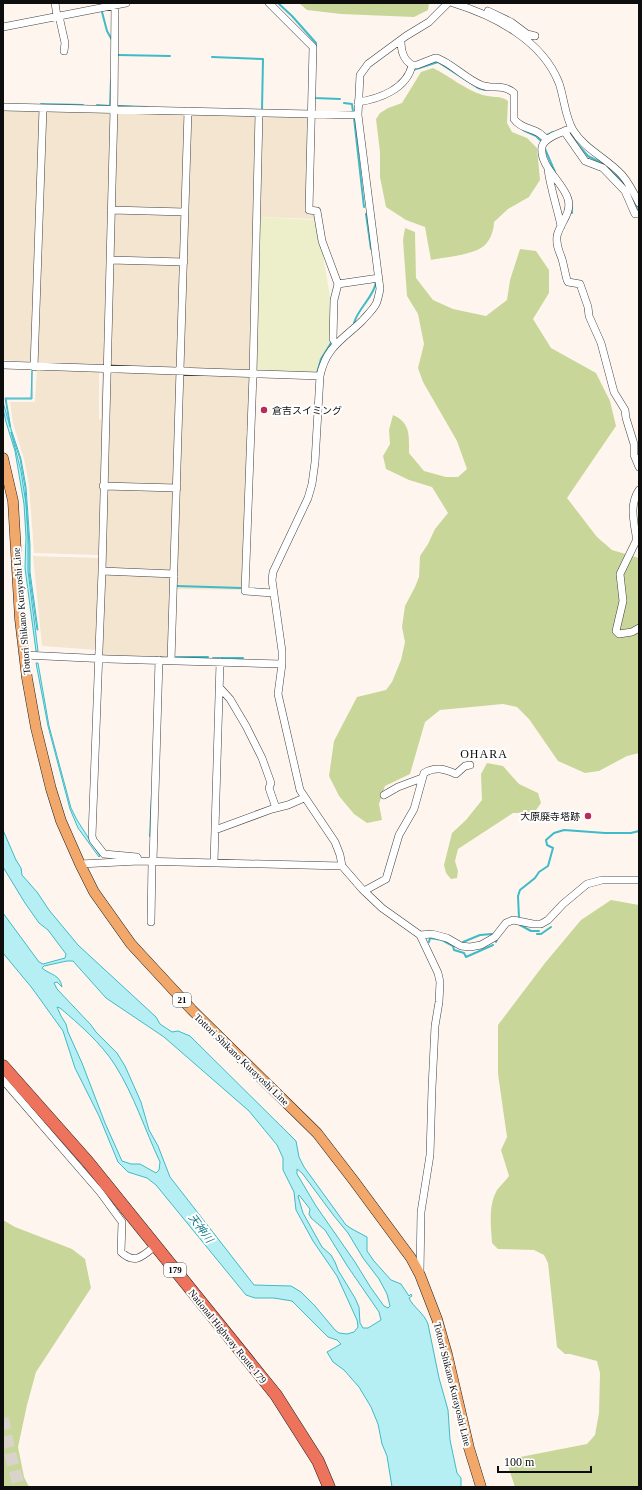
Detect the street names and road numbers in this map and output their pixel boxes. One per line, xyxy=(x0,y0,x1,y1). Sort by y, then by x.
street label: Tottori Shikano Kurayoshi Line xyxy=(10,546,33,675)
road number: 21 xyxy=(173,993,191,1007)
street label: Tottori Shikano Kurayoshi Line xyxy=(192,1011,292,1108)
road number: 179 xyxy=(164,1263,186,1277)
street label: National Highway Route 179 xyxy=(186,1287,269,1385)
street label: Tottori Shikano Kurayoshi Line xyxy=(432,1321,473,1448)

